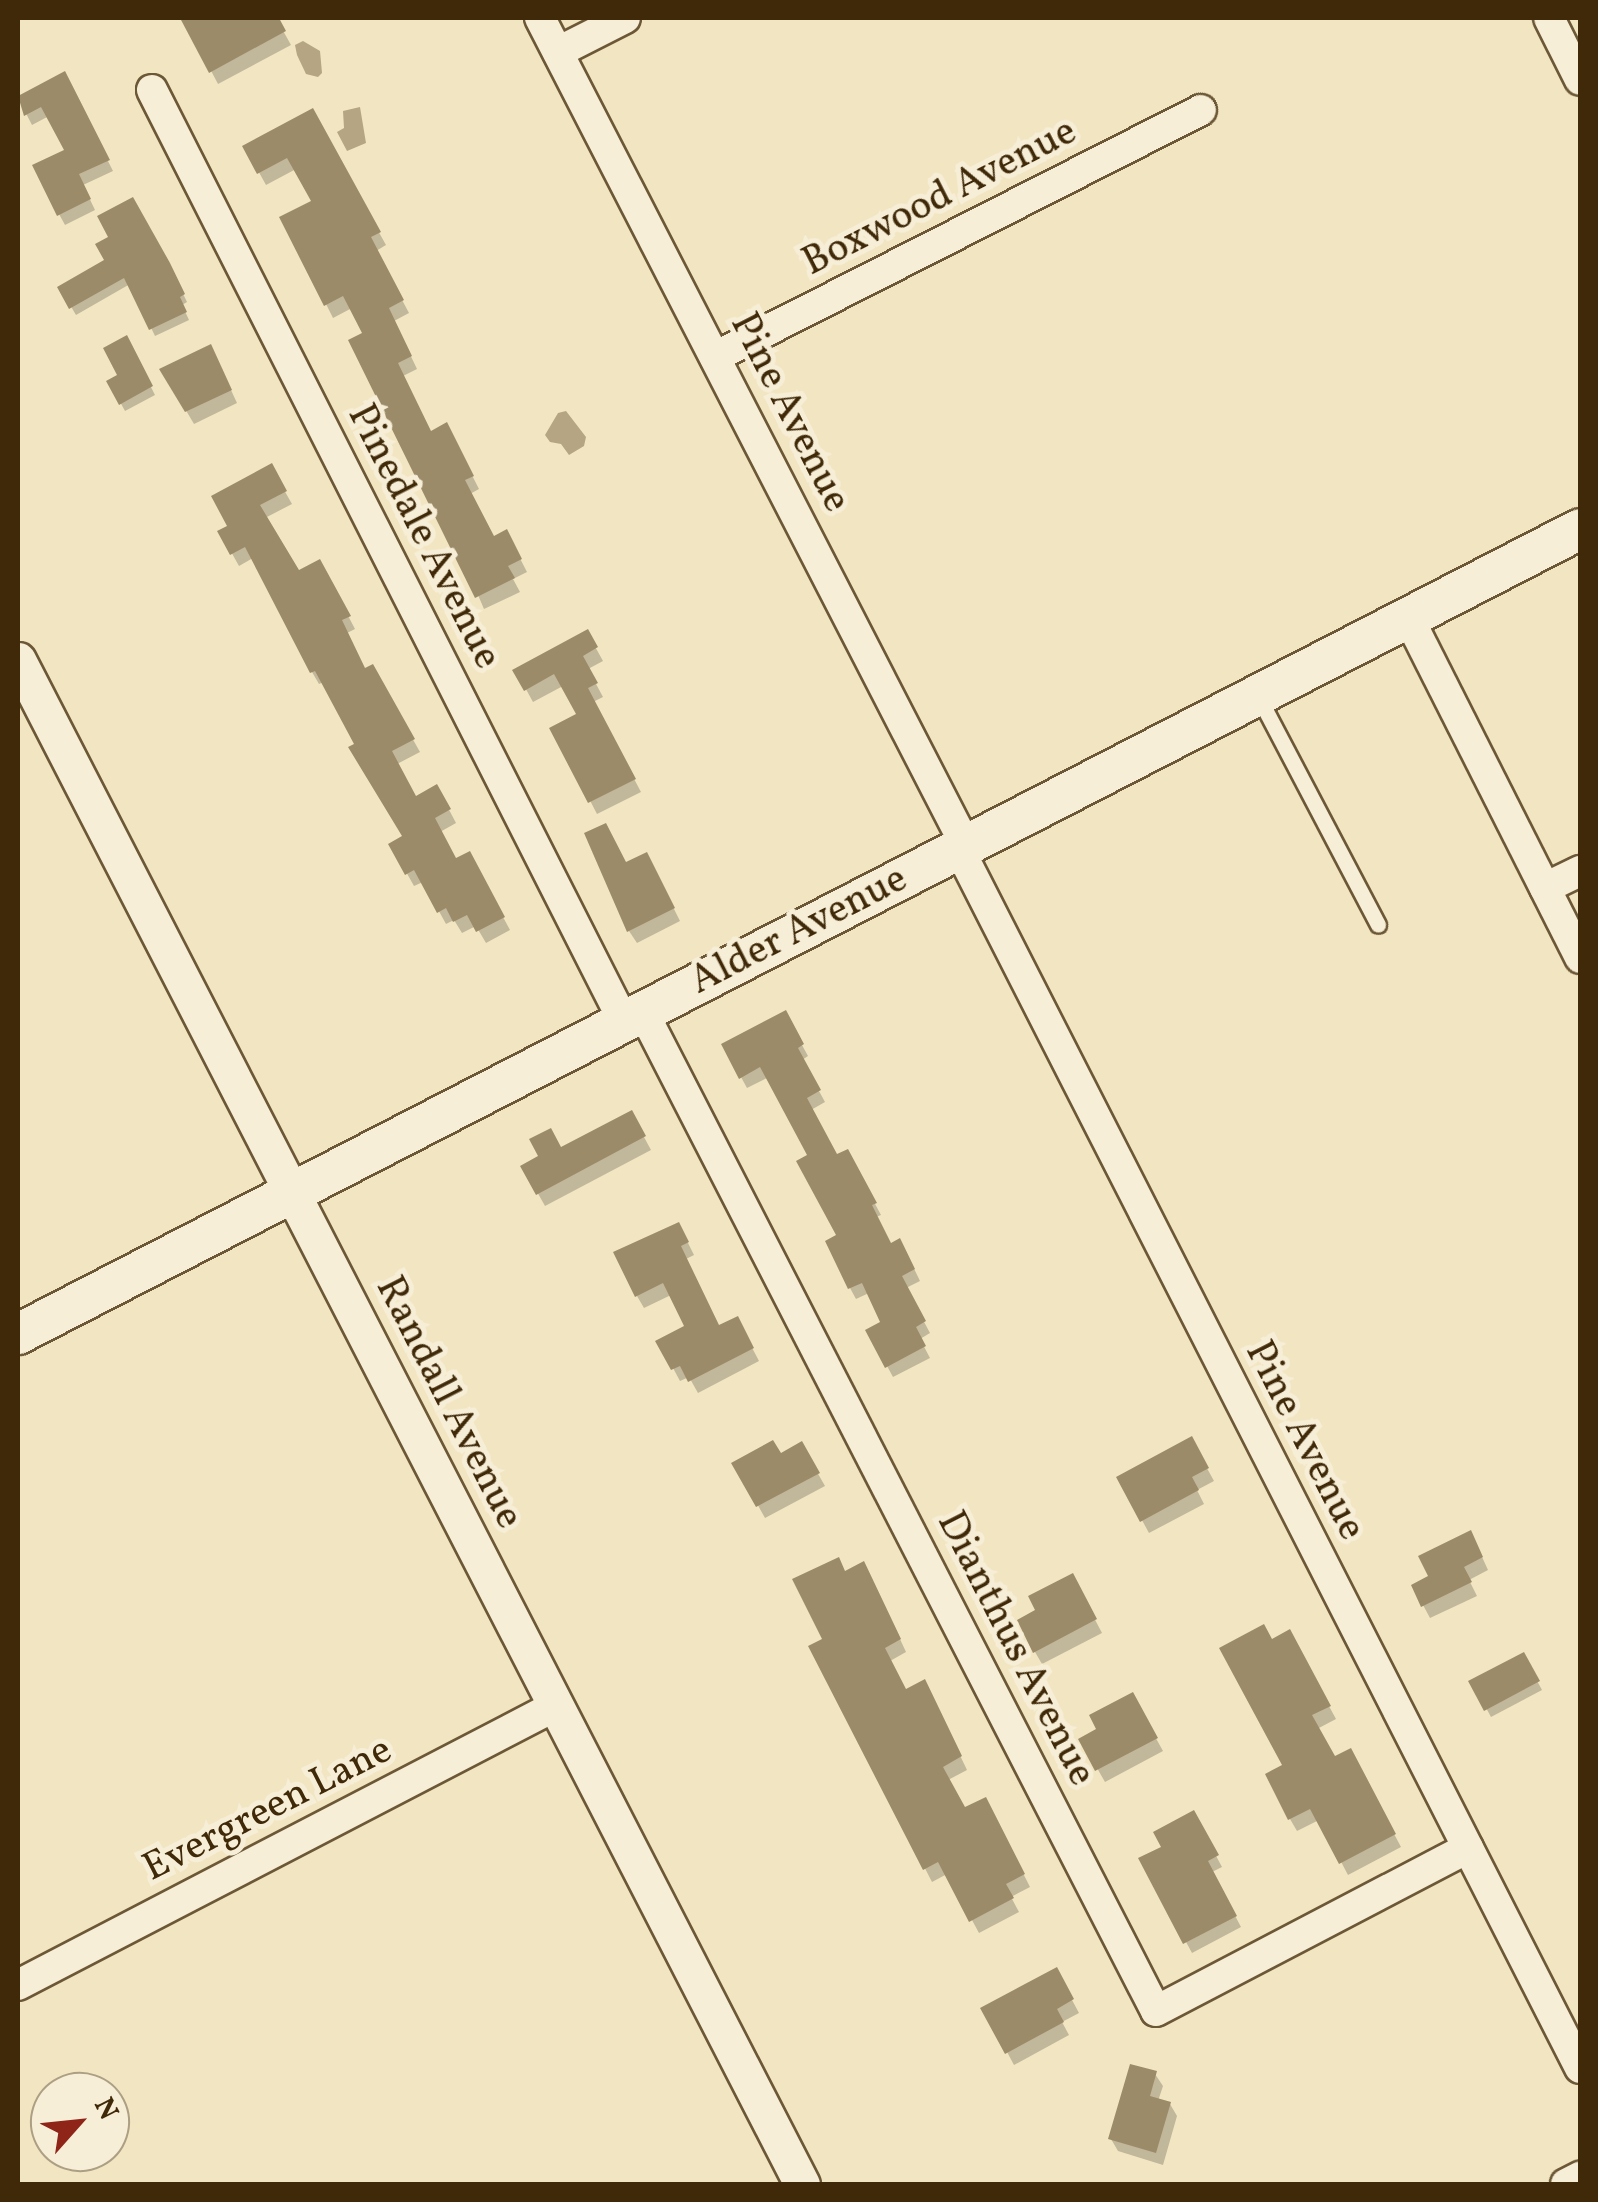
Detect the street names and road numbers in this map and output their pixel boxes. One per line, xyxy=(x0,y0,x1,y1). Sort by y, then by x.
street label: Boxwood Avenue xyxy=(795,108,1085,288)
street label: Pine Avenue xyxy=(718,305,860,521)
street label: Pinedale Avenue xyxy=(336,397,510,677)
street label: Alder Avenue xyxy=(682,856,916,1006)
street label: Randall Avenue xyxy=(364,1269,532,1537)
street label: Pine Avenue xyxy=(1233,1333,1375,1549)
street label: Dianthus Avenue xyxy=(925,1504,1105,1794)
street label: Evergreen Lane xyxy=(136,1727,400,1893)

